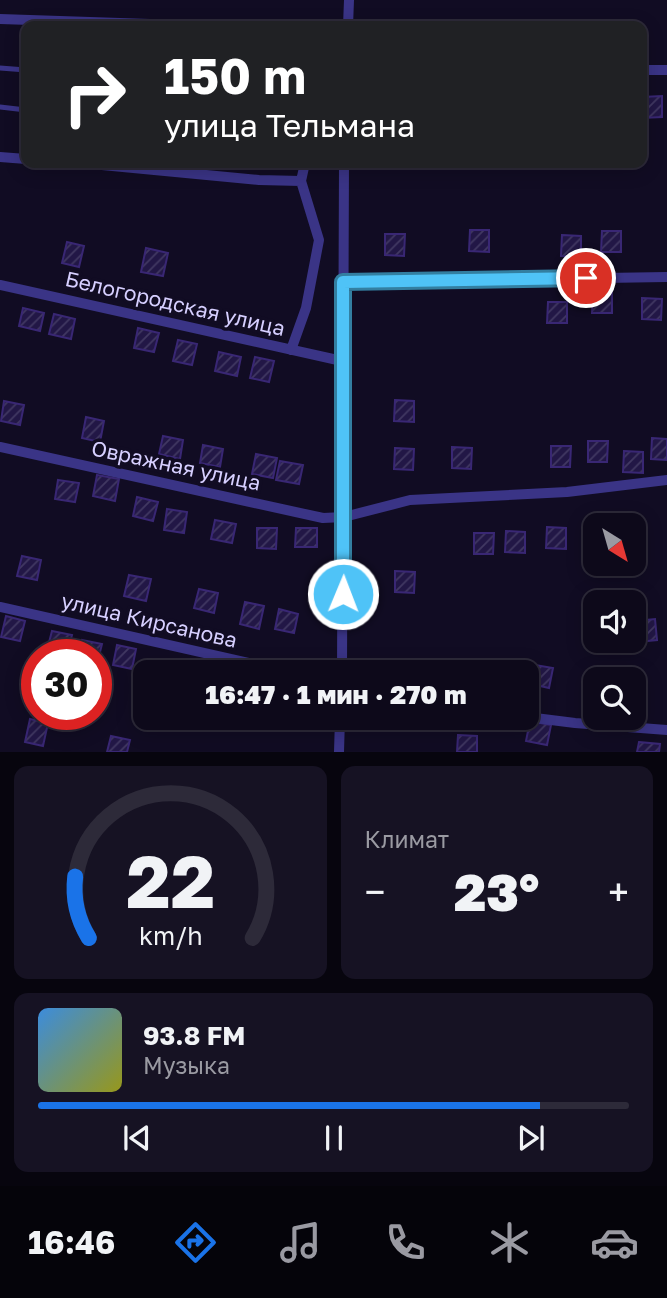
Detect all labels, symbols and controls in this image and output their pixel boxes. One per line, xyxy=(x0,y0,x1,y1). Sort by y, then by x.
text: 150 m xyxy=(164,46,306,105)
icon: right xyxy=(49,49,140,140)
text: улица Тельмана xyxy=(164,106,415,144)
pin xyxy=(556,248,616,308)
icon: arrive xyxy=(567,259,605,297)
street label: Белогородская улица xyxy=(63,265,288,341)
street label: Овражная улица xyxy=(89,434,263,496)
north arrow xyxy=(583,513,646,576)
map controls xyxy=(583,513,646,730)
position arrow xyxy=(306,557,380,631)
street label: улица Кирсанова xyxy=(59,587,240,653)
button: sound xyxy=(583,590,646,653)
speed limit sign: 30 xyxy=(21,639,112,730)
button: search xyxy=(583,667,646,730)
text: 16:47 · 1 мин · 270 m xyxy=(205,679,467,710)
text: Климат xyxy=(365,825,449,853)
text: 22 xyxy=(126,838,215,925)
text: 23° xyxy=(454,860,539,922)
text: − xyxy=(365,869,385,914)
text: + xyxy=(608,869,629,914)
text: km/h xyxy=(138,920,202,951)
text: 93.8 FM xyxy=(143,1020,245,1051)
text: Музыка xyxy=(143,1051,230,1079)
icon: previous xyxy=(118,1119,156,1157)
icon: pause xyxy=(315,1119,353,1157)
icon: next xyxy=(512,1119,550,1157)
icon: directions xyxy=(171,1218,220,1267)
icon: music xyxy=(276,1218,325,1267)
icon: phone xyxy=(381,1218,430,1267)
icon: climate xyxy=(485,1218,534,1267)
icon: car xyxy=(590,1218,639,1267)
text: 16:46 xyxy=(28,1223,115,1261)

